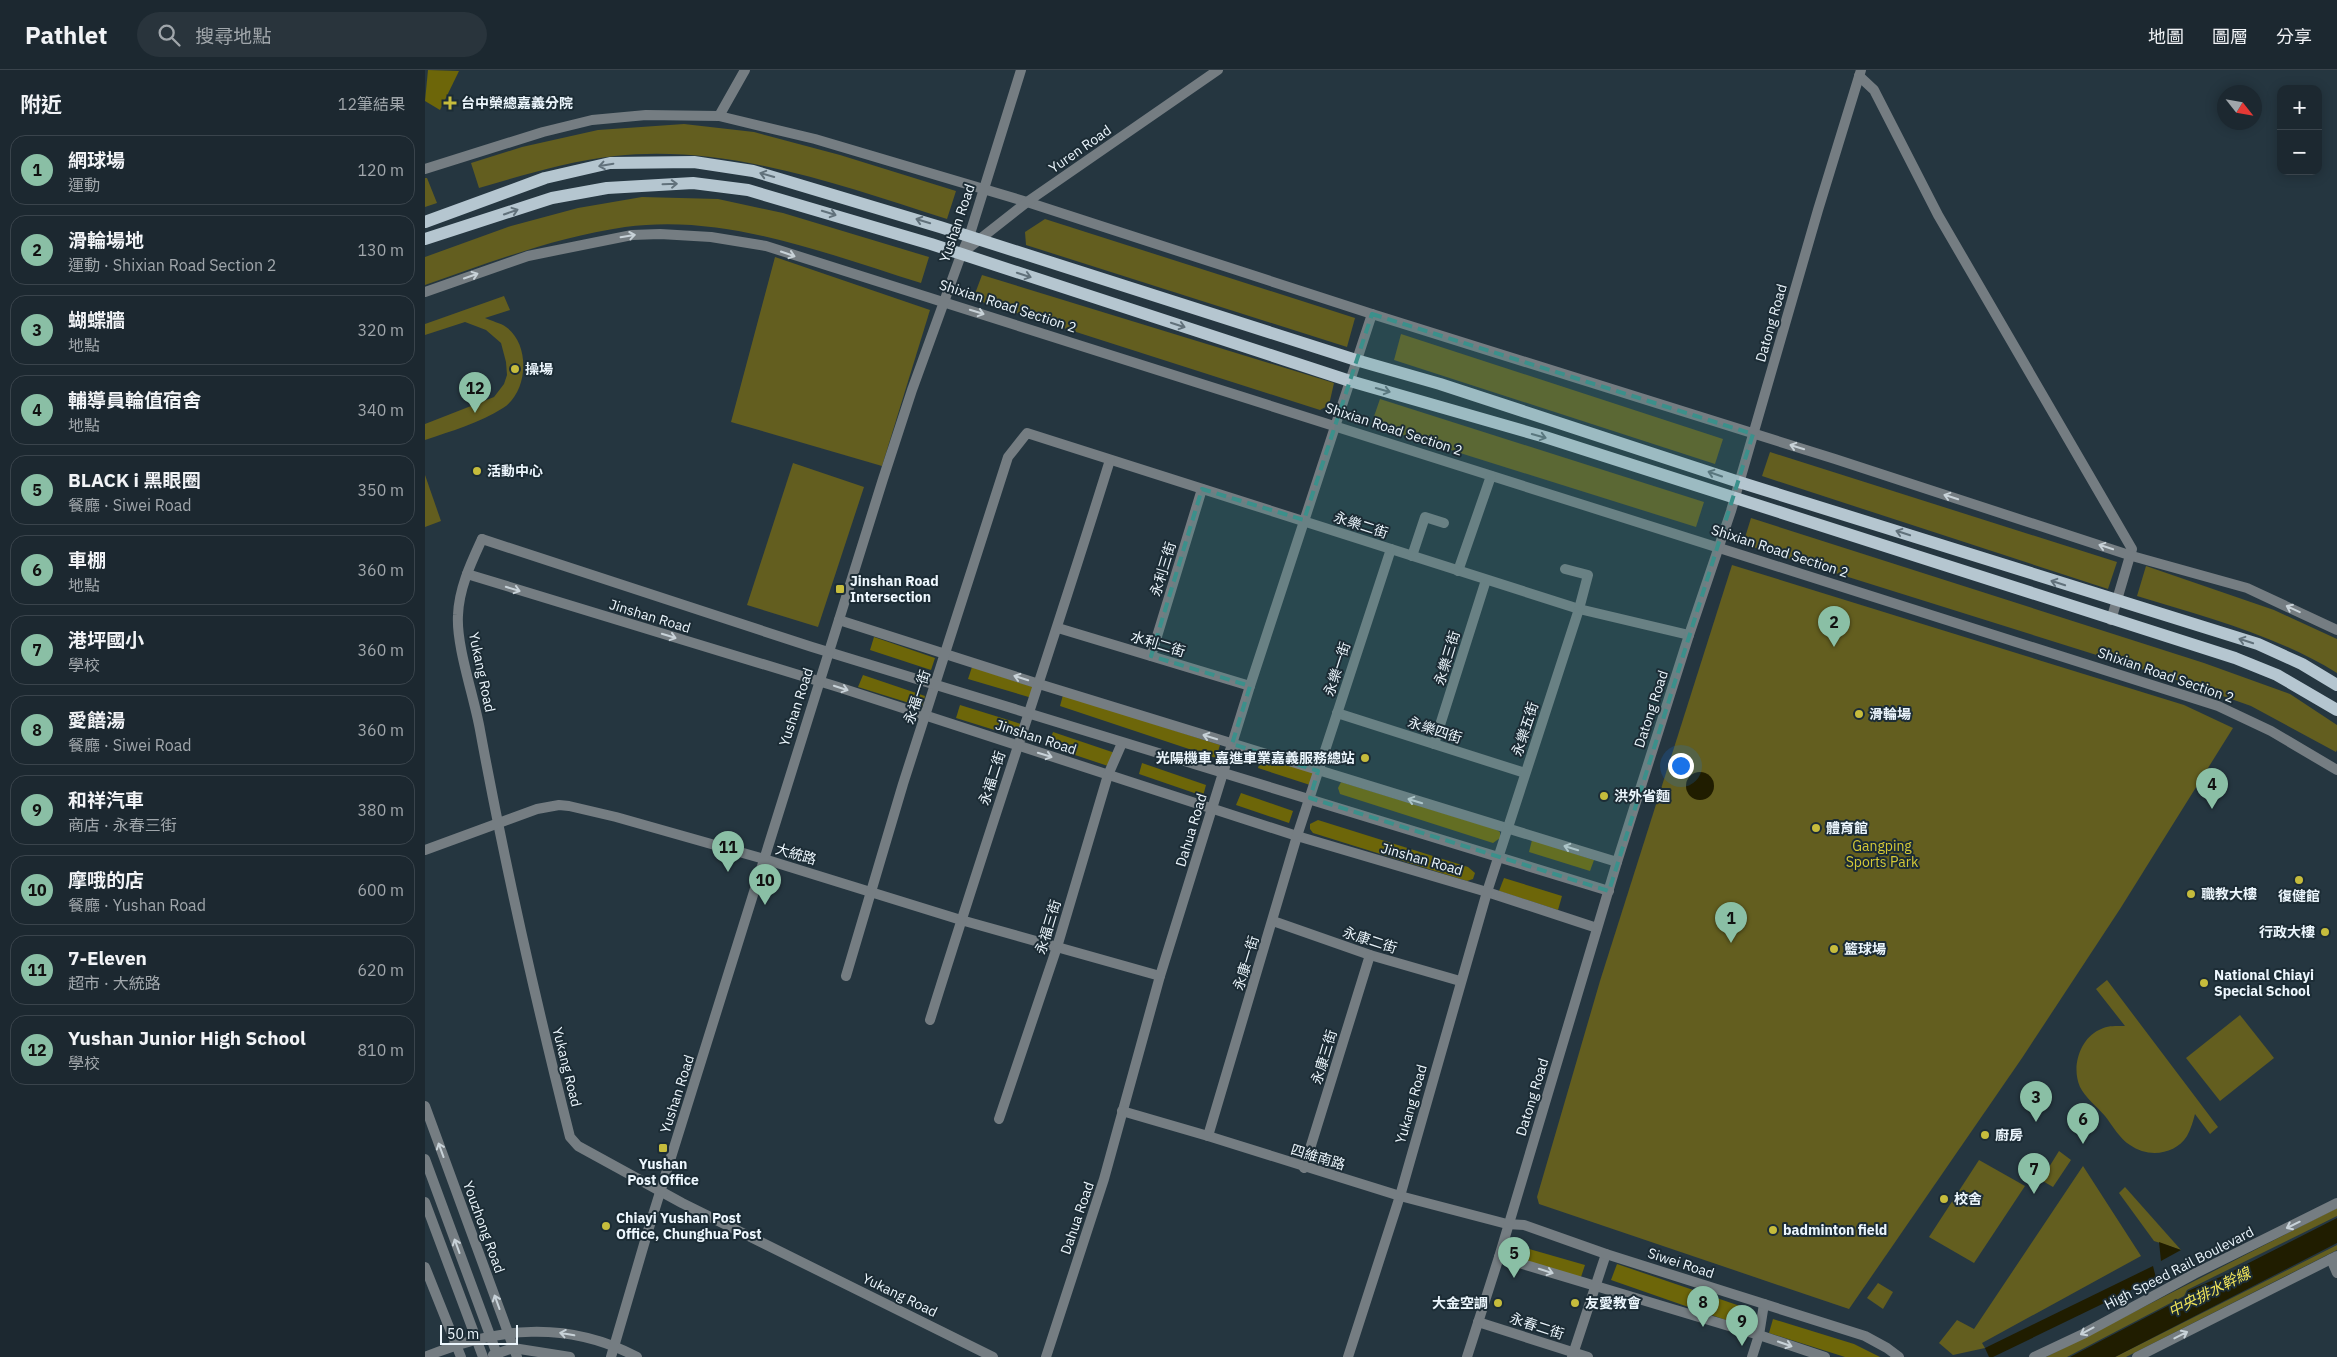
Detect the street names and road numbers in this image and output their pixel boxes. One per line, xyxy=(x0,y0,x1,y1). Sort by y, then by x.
street label: Yuren Road xyxy=(1045,121,1115,177)
street label: Yushan Road xyxy=(935,182,979,264)
street label: Shixian Road Section 2 xyxy=(937,275,1079,337)
street label: Datong Road xyxy=(1751,282,1791,364)
street label: Shixian Road Section 2 xyxy=(1323,398,1465,460)
street label: 永樂二街 xyxy=(1332,508,1390,542)
street label: Shixian Road Section 2 xyxy=(1709,520,1851,582)
street label: 永利三街 xyxy=(1146,540,1180,598)
street label: Jinshan Road xyxy=(607,595,693,637)
street label: 水利二街 xyxy=(1129,627,1187,661)
street label: 永樂三街 xyxy=(1430,629,1464,687)
street label: Yukang Road xyxy=(465,630,499,714)
street label: 永樂一街 xyxy=(1320,640,1354,698)
street label: Shixian Road Section 2 xyxy=(2095,643,2237,707)
street label: Yushan Road xyxy=(775,665,817,749)
street label: 永福一街 xyxy=(900,668,934,726)
street label: Datong Road xyxy=(1630,668,1672,750)
street label: 永樂五街 xyxy=(1508,700,1542,758)
street label: 永樂四街 xyxy=(1406,713,1464,747)
street label: Jinshan Road xyxy=(993,715,1079,759)
street label: 永福二街 xyxy=(975,749,1009,807)
street label: Dahua Road xyxy=(1171,791,1211,869)
street label: Jinshan Road xyxy=(1379,839,1465,879)
street label: 大統路 xyxy=(773,840,819,868)
street label: 永福三街 xyxy=(1031,898,1065,956)
street label: 永康二街 xyxy=(1341,923,1399,957)
street label: 永康一街 xyxy=(1229,934,1263,992)
street label: Yukang Road xyxy=(548,1025,586,1109)
street label: 永康三街 xyxy=(1307,1028,1341,1086)
street label: Yushan Road xyxy=(656,1052,698,1136)
street label: Datong Road xyxy=(1512,1056,1552,1138)
street label: Yukang Road xyxy=(1391,1062,1431,1146)
street label: 四維南路 xyxy=(1289,1140,1347,1174)
street label: Youzhong Road xyxy=(459,1179,509,1275)
street label: Dahua Road xyxy=(1056,1179,1098,1257)
street label: High Speed Rail Boulevard xyxy=(2101,1222,2257,1314)
street label: Siwei Road xyxy=(1645,1244,1717,1282)
street label: Yukang Road xyxy=(859,1269,941,1321)
street label: 永春二街 xyxy=(1508,1309,1566,1343)

